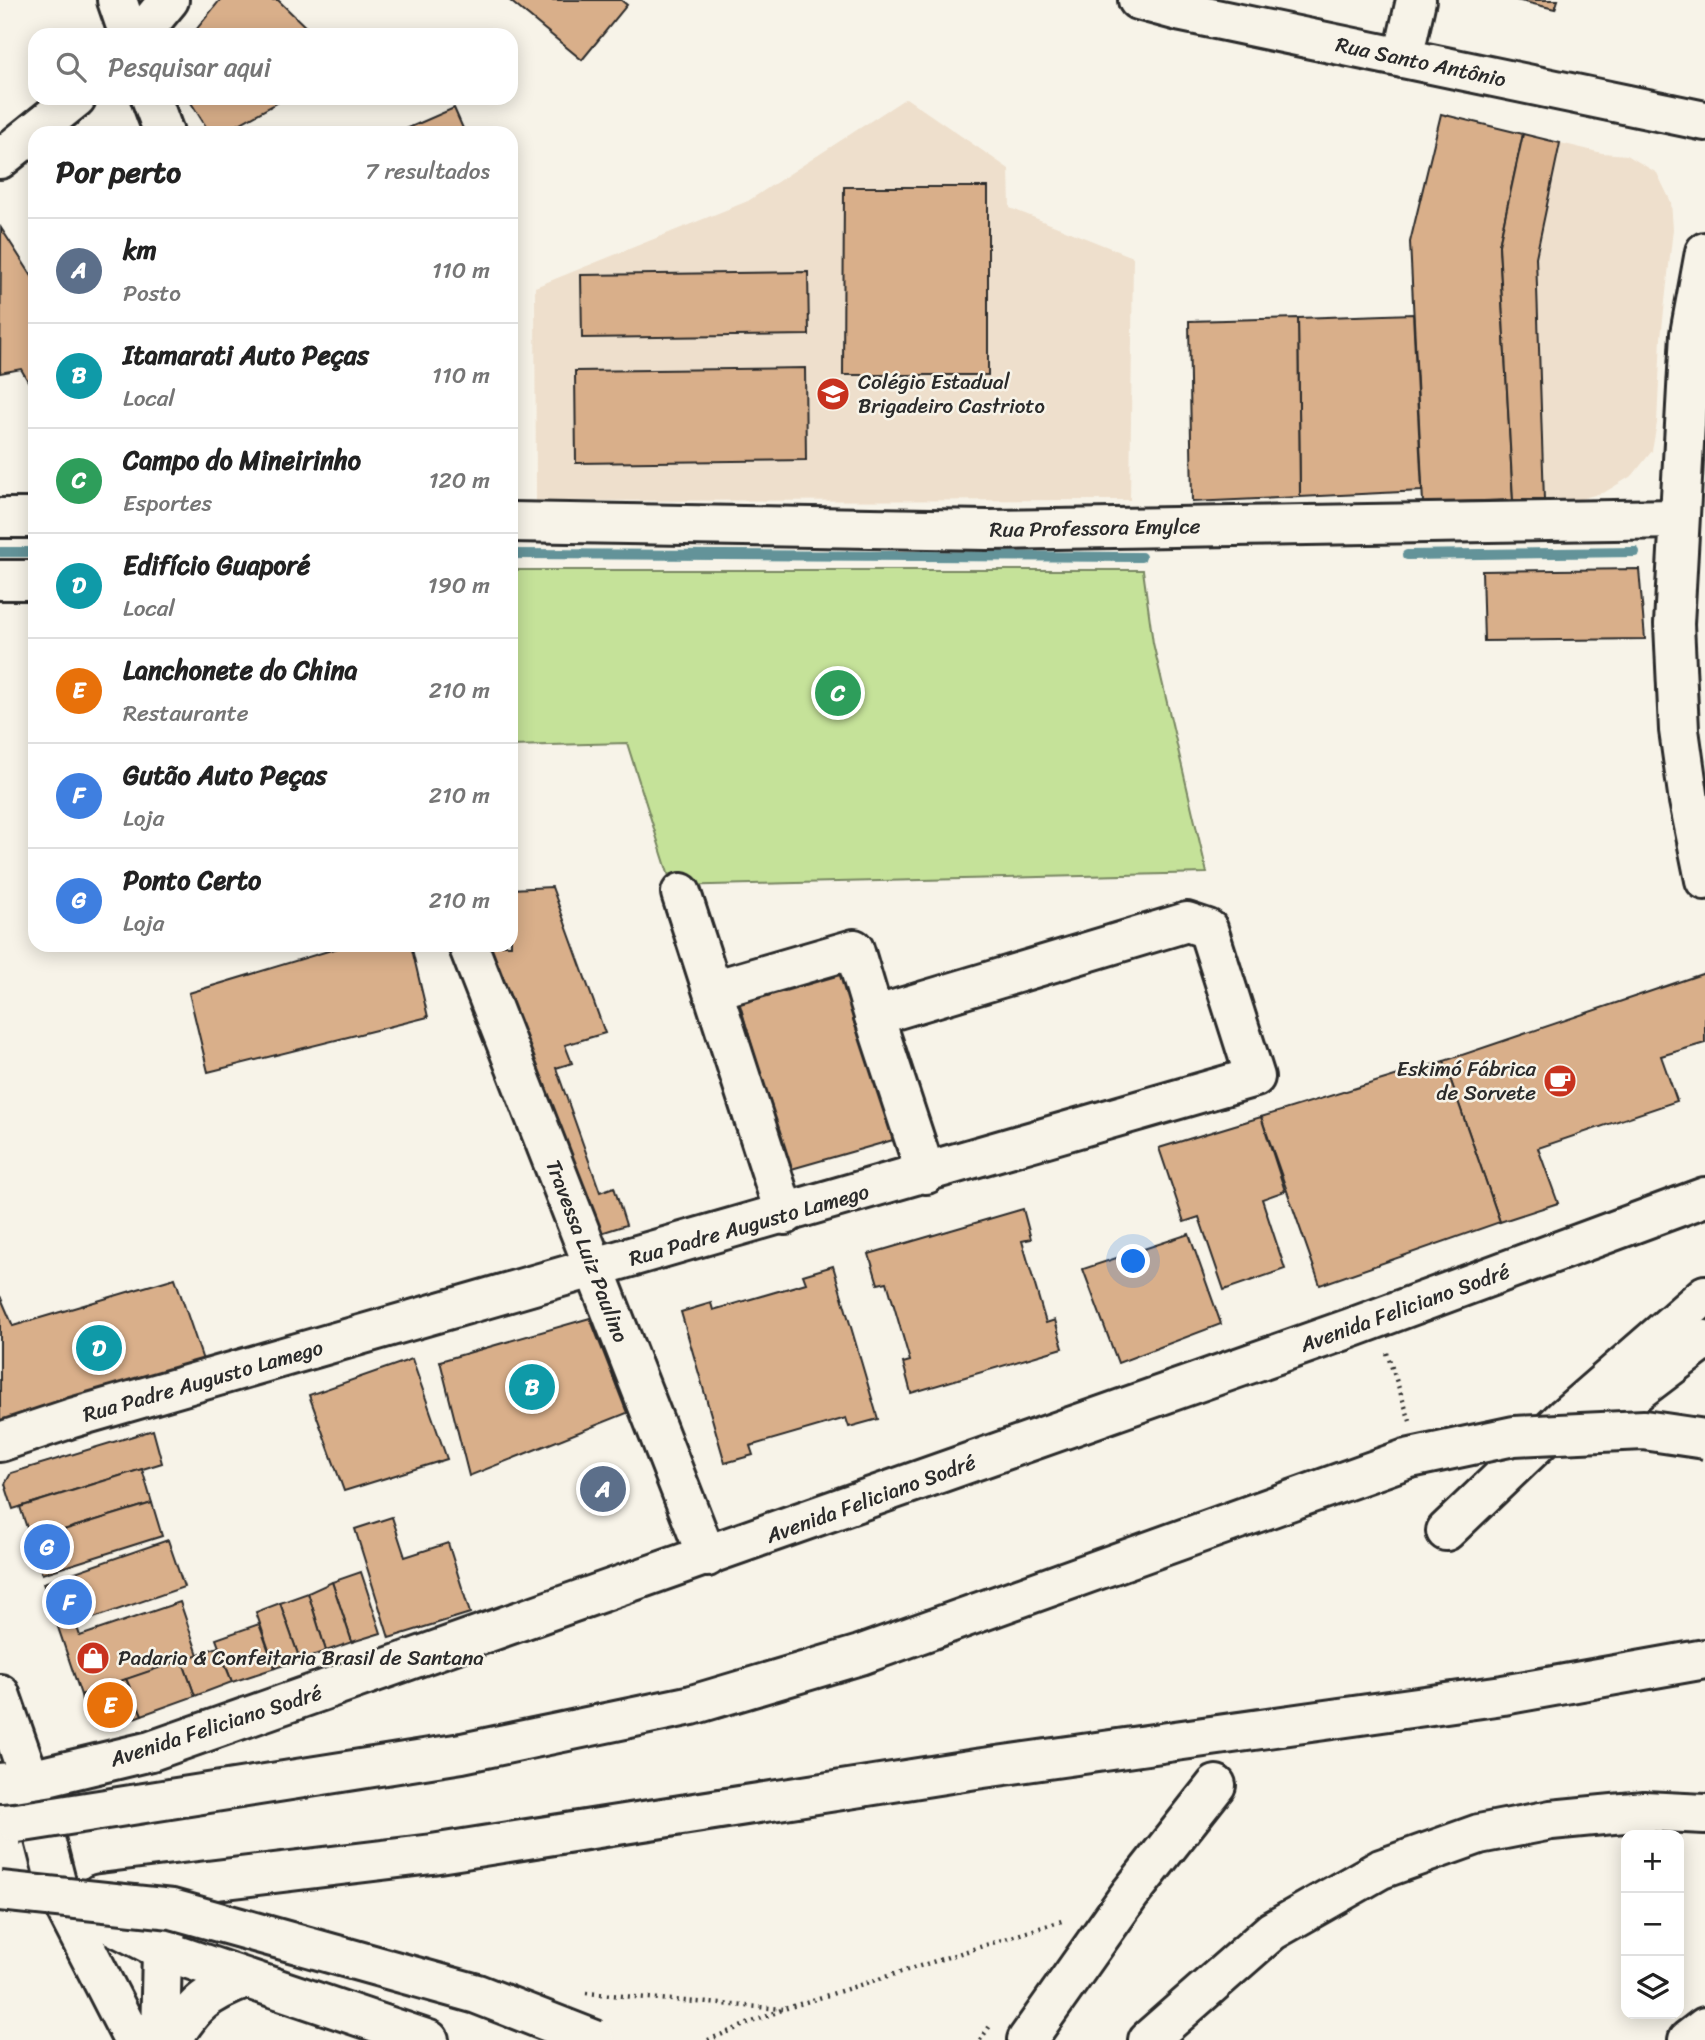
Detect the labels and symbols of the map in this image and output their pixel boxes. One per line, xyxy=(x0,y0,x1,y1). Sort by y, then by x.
street label: Rua Santo Antônio xyxy=(1332,25,1510,99)
place label: Colégio Estadual Brigadeiro Castrioto xyxy=(858,363,1045,425)
school or university icon: Colégio Estadual Brigadeiro Castrioto xyxy=(814,375,852,413)
street label: Rua Professora Emylce xyxy=(989,507,1201,549)
pin: C xyxy=(815,667,861,719)
place label: Eskimó Fábrica de Sorvete xyxy=(1397,1050,1536,1112)
cafe icon: Eskimó Fábrica de Sorvete xyxy=(1541,1062,1579,1100)
street label: Travessa Luiz Paulino xyxy=(535,1154,639,1348)
street label: Rua Padre Augusto Lamego xyxy=(624,1172,874,1278)
your location xyxy=(1116,1244,1150,1278)
street label: Avenida Feliciano Sodré xyxy=(1294,1252,1515,1364)
pin: D xyxy=(76,1322,122,1374)
street label: Rua Padre Augusto Lamego xyxy=(78,1328,328,1434)
pin: B xyxy=(509,1361,555,1413)
street label: Avenida Feliciano Sodré xyxy=(760,1443,981,1555)
pin: A xyxy=(580,1463,626,1515)
pin: G xyxy=(24,1521,70,1573)
pin: F xyxy=(46,1576,92,1628)
shop icon: Padaria & Confeitaria Brasil de Santana xyxy=(74,1639,112,1677)
place label: Padaria & Confeitaria Brasil de Santana xyxy=(118,1639,484,1677)
street label: Avenida Feliciano Sodré xyxy=(104,1674,327,1779)
pin: E xyxy=(87,1679,133,1731)

